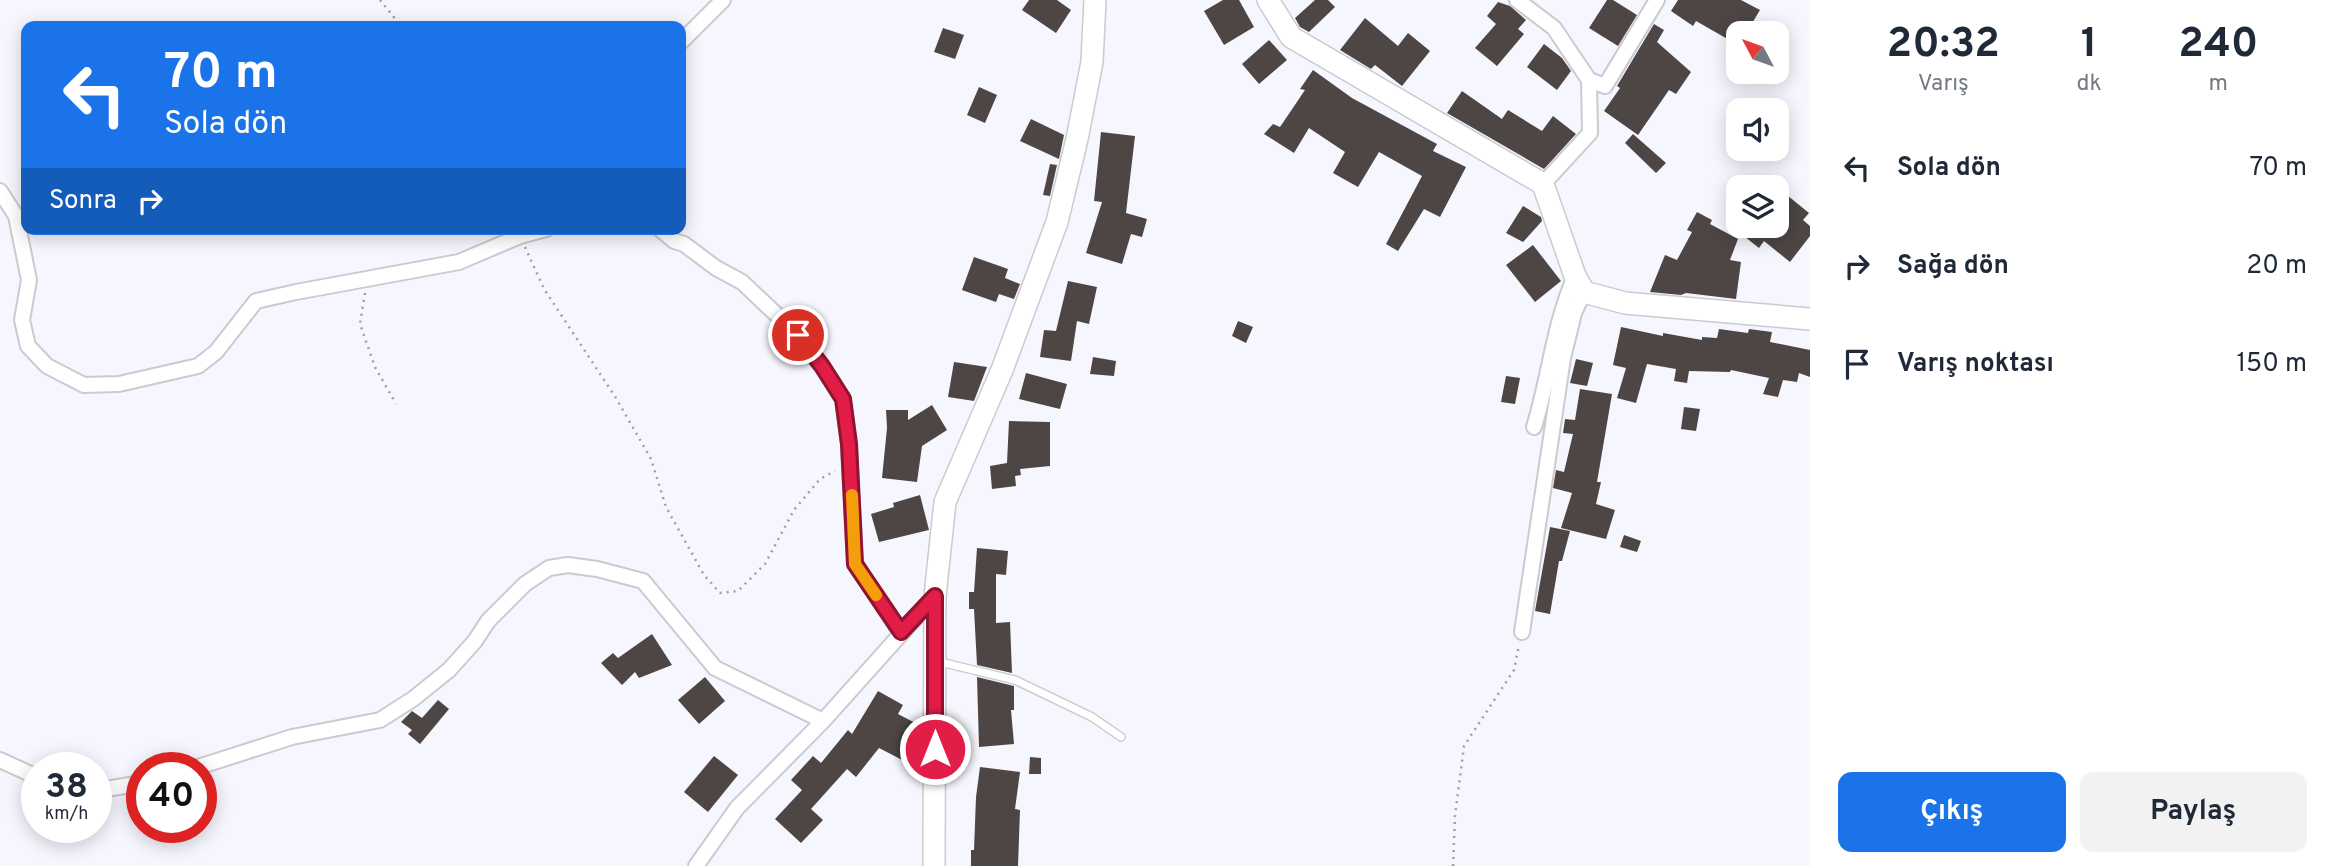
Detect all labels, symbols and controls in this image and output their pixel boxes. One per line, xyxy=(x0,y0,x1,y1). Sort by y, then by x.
text: 20:32 xyxy=(1887,19,2000,72)
text: 1 xyxy=(2081,19,2098,72)
text: 240 xyxy=(2178,19,2258,72)
north arrow xyxy=(1726,21,1788,84)
map controls xyxy=(1726,21,1789,238)
text: 70 m xyxy=(164,44,278,106)
icon: left xyxy=(49,49,140,140)
text: Varış xyxy=(1918,70,1969,99)
text: dk xyxy=(2077,70,2102,99)
text: m xyxy=(2209,70,2228,99)
button: sound xyxy=(1726,98,1789,161)
text: Sola dön xyxy=(164,105,287,145)
icon: left xyxy=(1838,149,1876,187)
text: Sola dön xyxy=(1897,152,2001,185)
text: 70 m xyxy=(2249,152,2307,185)
button: layers xyxy=(1726,175,1789,238)
icon: right xyxy=(131,182,169,220)
text: Sonra xyxy=(49,185,117,218)
icon: right xyxy=(1838,247,1876,285)
text: Sağa dön xyxy=(1897,250,2009,283)
text: 20 m xyxy=(2246,250,2307,283)
pin xyxy=(768,305,828,365)
icon: arrive xyxy=(779,316,817,354)
icon: arrive xyxy=(1838,345,1876,383)
text: Varış noktası xyxy=(1897,348,2054,381)
text: 150 m xyxy=(2236,348,2307,381)
position arrow xyxy=(898,712,972,786)
speed limit sign: 40 xyxy=(126,752,217,843)
text: 38 xyxy=(45,766,88,810)
button: Çıkış xyxy=(1838,772,2066,852)
button: Paylaş xyxy=(2080,772,2307,852)
text: km/h xyxy=(45,803,88,826)

